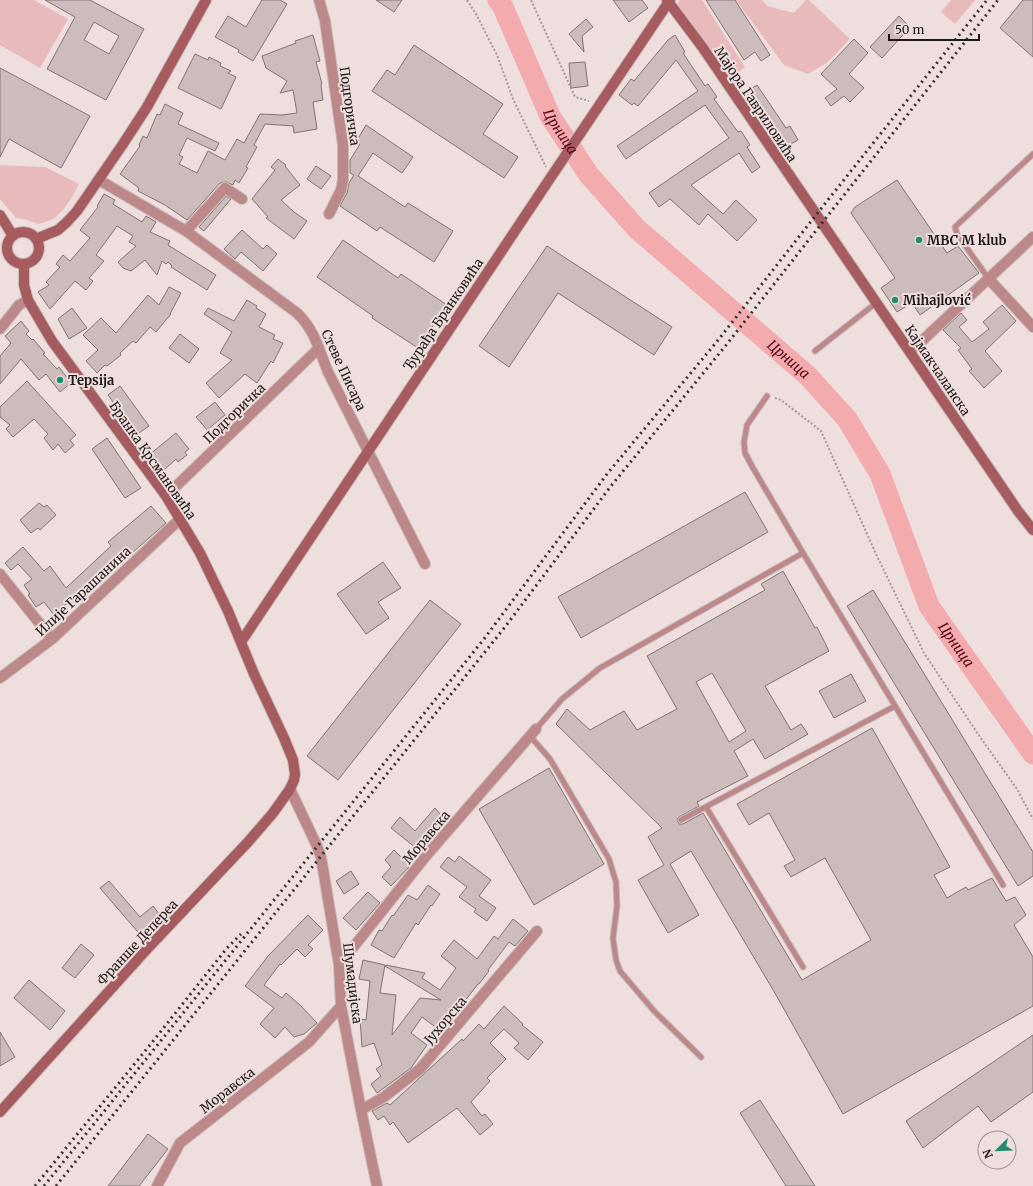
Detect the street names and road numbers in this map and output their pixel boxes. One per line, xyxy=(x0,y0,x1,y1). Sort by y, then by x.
street label: Мајора Гавриловића xyxy=(711,43,801,165)
street label: Подгоричка xyxy=(336,65,363,147)
street label: Ђурађа Бранковића xyxy=(400,255,487,374)
street label: Кајмакчаланска xyxy=(901,322,974,419)
street label: Стеве Писара xyxy=(317,327,370,414)
street label: Подгоричка xyxy=(200,379,269,447)
street label: Бранка Крсмановића xyxy=(105,398,200,523)
street label: Илије Гарашанина xyxy=(32,543,135,640)
street label: Моравска xyxy=(399,807,454,868)
street label: Франше Депереа xyxy=(93,896,181,989)
street label: Шумадијска xyxy=(339,942,366,1025)
street label: Јухорска xyxy=(420,993,470,1048)
street label: Моравска xyxy=(196,1064,258,1117)

